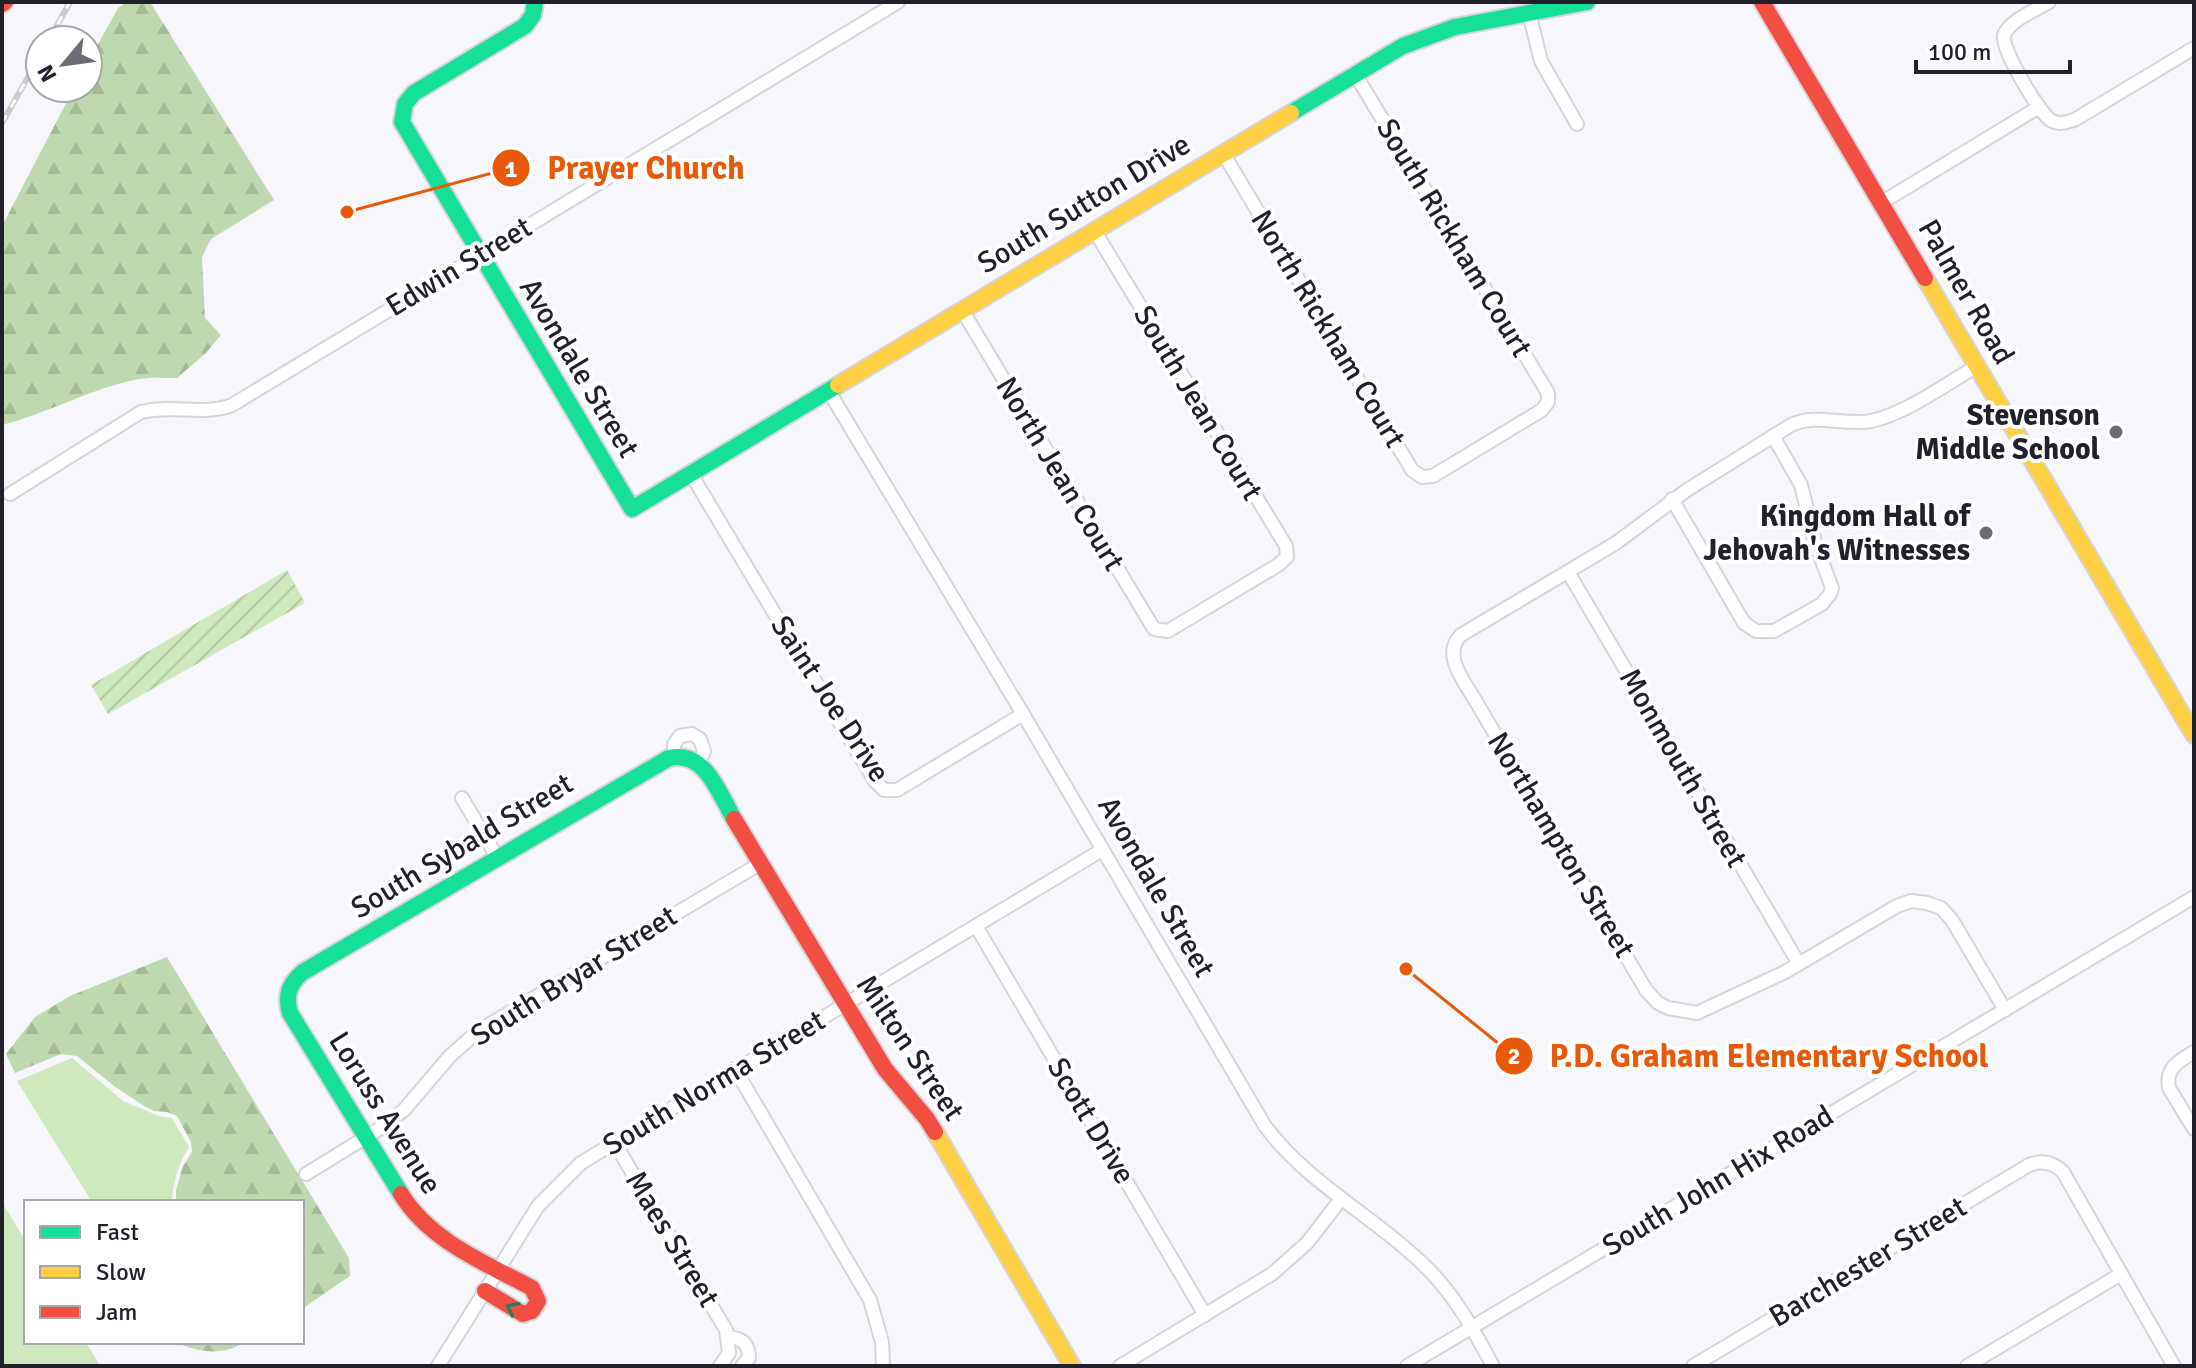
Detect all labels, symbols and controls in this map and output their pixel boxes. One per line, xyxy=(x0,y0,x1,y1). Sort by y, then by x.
north arrow xyxy=(24,24,104,104)
scale bar xyxy=(1916,24,2070,74)
text: 100 m xyxy=(1928,37,1991,67)
text: N xyxy=(31,60,62,87)
street label: South Rickham Court xyxy=(1368,112,1540,364)
street label: South Sutton Drive xyxy=(971,126,1197,282)
callout: Prayer Church xyxy=(491,140,760,196)
text: Prayer Church xyxy=(547,149,745,188)
text: 1 xyxy=(505,154,518,184)
street label: North Rickham Court xyxy=(1242,204,1414,454)
street label: Edwin Street xyxy=(379,209,539,325)
street label: Palmer Road xyxy=(1910,213,2022,371)
street label: Avondale Street xyxy=(511,272,647,464)
street label: South Jean Court xyxy=(1125,299,1271,507)
street label: North Jean Court xyxy=(988,370,1132,578)
place label: Stevenson Middle School xyxy=(1915,397,2100,468)
marker: Stevenson Middle School xyxy=(2107,423,2125,441)
place label: Kingdom Hall of Jehovah's Witnesses xyxy=(1703,498,1972,569)
marker: Kingdom Hall of Jehovah's Witnesses xyxy=(1977,524,1995,542)
street label: Saint Joe Drive xyxy=(762,609,898,789)
street label: Monmouth Street xyxy=(1611,662,1755,874)
street label: Northampton Street xyxy=(1479,726,1643,964)
street label: South Sybald Street xyxy=(344,765,580,927)
street label: Avondale Street xyxy=(1089,790,1223,984)
street label: South Bryar Street xyxy=(464,898,684,1054)
street label: Milton Street xyxy=(848,968,972,1128)
street label: South Norma Street xyxy=(596,1002,832,1164)
street label: Loruss Avenue xyxy=(320,1025,450,1201)
callout: P.D. Graham Elementary School xyxy=(1494,1028,2005,1084)
text: P.D. Graham Elementary School xyxy=(1549,1037,1989,1076)
text: 2 xyxy=(1508,1041,1520,1071)
street label: Scott Drive xyxy=(1039,1051,1143,1191)
street label: South John Hix Road xyxy=(1596,1097,1840,1265)
street label: Maes Street xyxy=(617,1164,727,1314)
street label: Barchester Street xyxy=(1763,1189,1973,1335)
legend xyxy=(24,1200,304,1344)
text: Fast xyxy=(96,1217,139,1247)
text: Slow xyxy=(96,1257,146,1287)
text: Jam xyxy=(96,1297,137,1327)
one-way arrow xyxy=(505,1302,520,1317)

